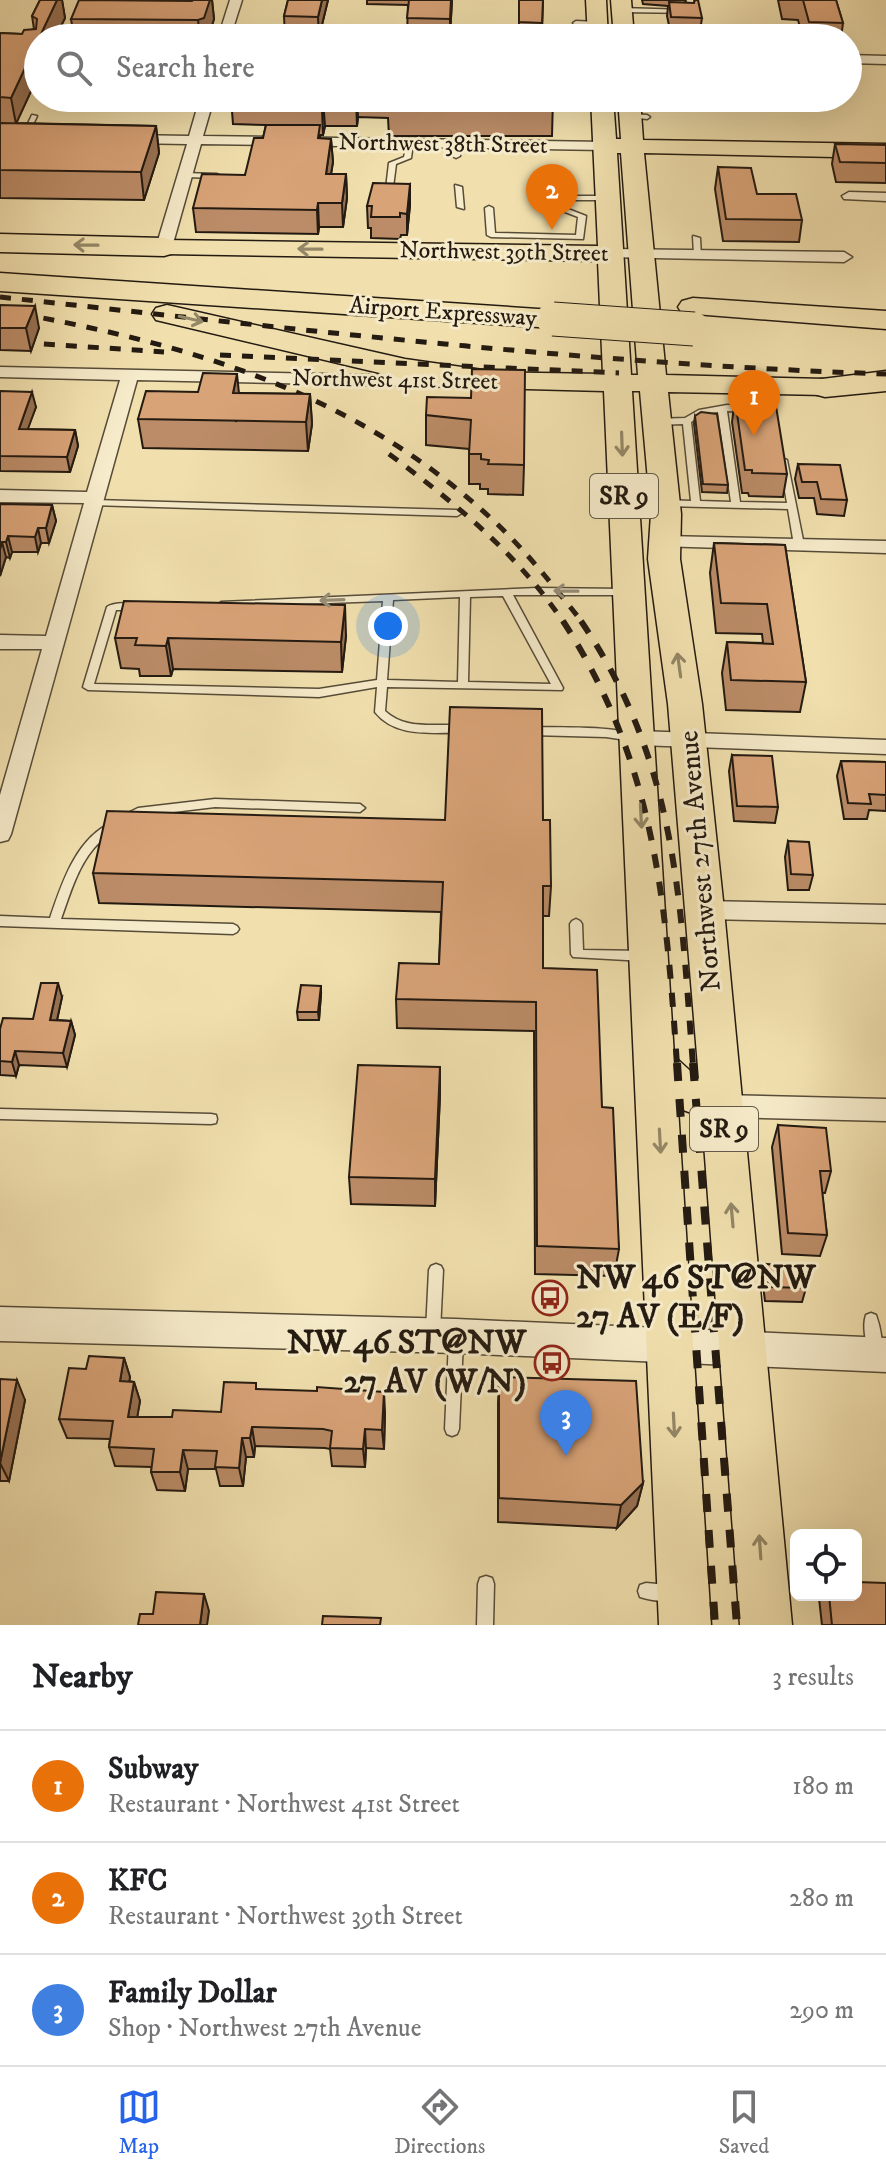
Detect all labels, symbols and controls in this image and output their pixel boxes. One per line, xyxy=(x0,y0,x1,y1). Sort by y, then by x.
search box xyxy=(24,24,862,112)
icon: search xyxy=(52,46,96,90)
text: Search here xyxy=(116,50,255,87)
street label: Northwest 38th Street xyxy=(338,127,548,161)
pin: 2 xyxy=(526,164,578,230)
street label: Northwest 39th Street xyxy=(399,235,609,269)
one-way arrow xyxy=(73,237,100,253)
one-way arrow xyxy=(297,241,324,257)
street label: Airport Expressway xyxy=(348,290,539,334)
one-way arrow xyxy=(178,312,203,327)
street label: Northwest 41st Street xyxy=(292,363,499,397)
pin: 1 xyxy=(728,370,780,436)
one-way arrow xyxy=(615,430,630,457)
road number: SR 9 xyxy=(590,474,658,518)
one-way arrow xyxy=(553,583,580,599)
one-way arrow xyxy=(319,593,346,608)
your location xyxy=(368,606,408,646)
one-way arrow xyxy=(671,653,686,678)
street label: Northwest 27th Avenue xyxy=(671,729,729,993)
one-way arrow xyxy=(634,802,649,829)
road number: SR 9 xyxy=(690,1107,758,1151)
one-way arrow xyxy=(653,1127,668,1154)
one-way arrow xyxy=(724,1202,739,1229)
place label: NW 46 ST@NW 27 AV (E/F) xyxy=(576,1257,816,1338)
bus stop icon: NW 46 ST@NW 27 AV (E/F) xyxy=(531,1279,569,1317)
place label: NW 46 ST@NW 27 AV (W/N) xyxy=(287,1322,527,1403)
bus stop icon: NW 46 ST@NW 27 AV (W/N) xyxy=(533,1344,571,1382)
pin: 3 xyxy=(540,1390,592,1456)
one-way arrow xyxy=(667,1411,682,1438)
map controls xyxy=(790,1529,862,1601)
button: locate xyxy=(790,1529,862,1601)
one-way arrow xyxy=(752,1534,767,1561)
text: Nearby xyxy=(32,1656,133,1698)
text: 3 results xyxy=(772,1661,854,1694)
text: Subway xyxy=(108,1751,198,1788)
text: 1 xyxy=(53,1770,63,1803)
text: 180 m xyxy=(792,1770,854,1803)
text: Restaurant · Northwest 41st Street xyxy=(108,1788,460,1821)
text: KFC xyxy=(108,1863,167,1900)
text: 2 xyxy=(52,1882,64,1915)
text: 280 m xyxy=(789,1882,854,1915)
text: Restaurant · Northwest 39th Street xyxy=(108,1900,463,1933)
text: Family Dollar xyxy=(108,1975,277,2012)
text: 3 xyxy=(53,1994,63,2027)
text: 290 m xyxy=(789,1994,854,2027)
text: Shop · Northwest 27th Avenue xyxy=(108,2012,421,2045)
tab: Map xyxy=(117,2085,161,2160)
tab: Directions xyxy=(394,2085,485,2160)
tab: Saved xyxy=(719,2085,769,2160)

